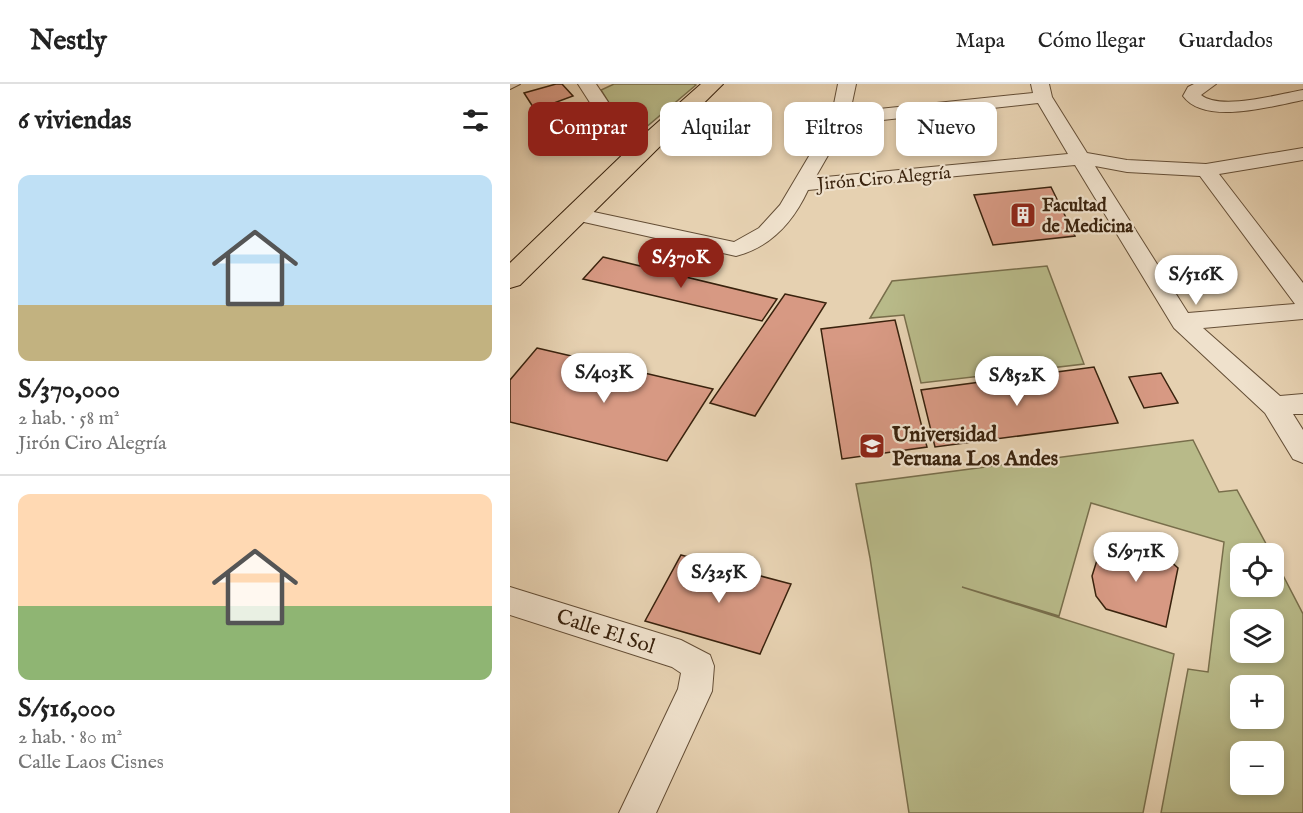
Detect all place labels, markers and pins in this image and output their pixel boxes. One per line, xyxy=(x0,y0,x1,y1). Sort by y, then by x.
place label: Facultad de Medicina xyxy=(1042,195,1134,239)
building icon: Facultad de Medicina xyxy=(1008,200,1038,230)
pin: S/370K xyxy=(632,238,730,289)
pin: S/516K xyxy=(1147,255,1245,306)
pin: S/403K xyxy=(555,353,653,404)
pin: S/852K xyxy=(968,356,1066,407)
place label: Universidad Peruana Los Andes xyxy=(891,422,1058,473)
school or university icon: Universidad Peruana Los Andes xyxy=(857,431,887,461)
pin: S/971K xyxy=(1087,532,1185,583)
pin: S/325K xyxy=(670,553,768,604)

